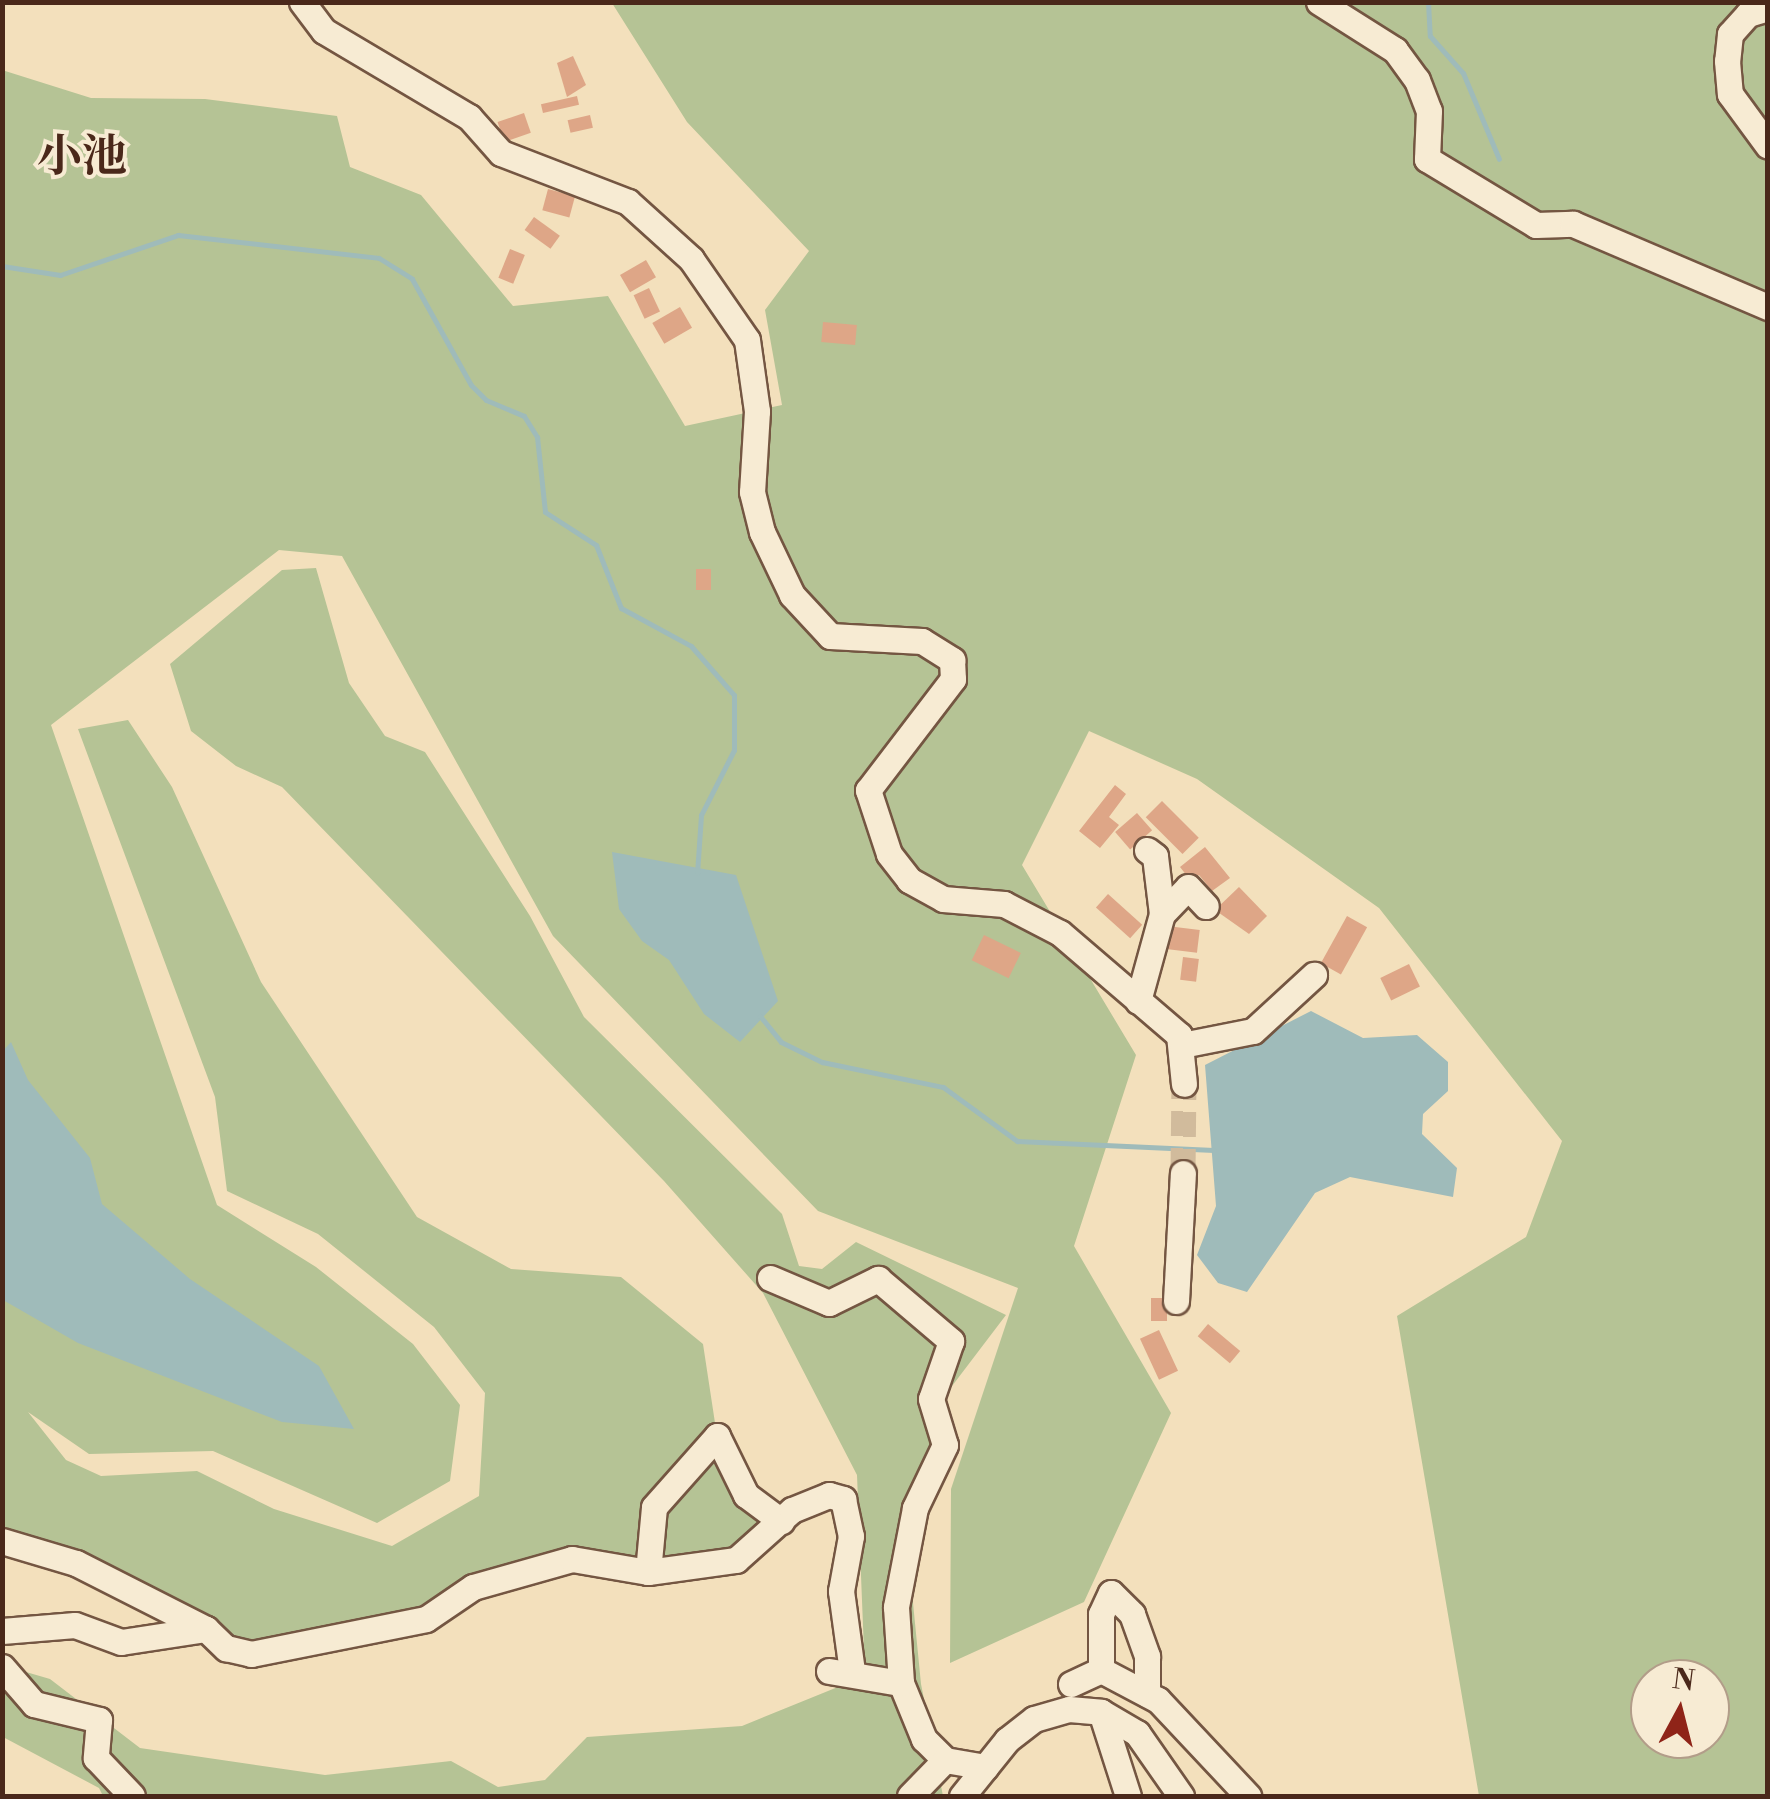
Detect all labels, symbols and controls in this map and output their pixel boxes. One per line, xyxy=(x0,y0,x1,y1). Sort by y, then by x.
district label: 小池 xyxy=(37,131,127,185)
north arrow xyxy=(1630,1659,1730,1759)
text: N xyxy=(1670,1662,1697,1699)

